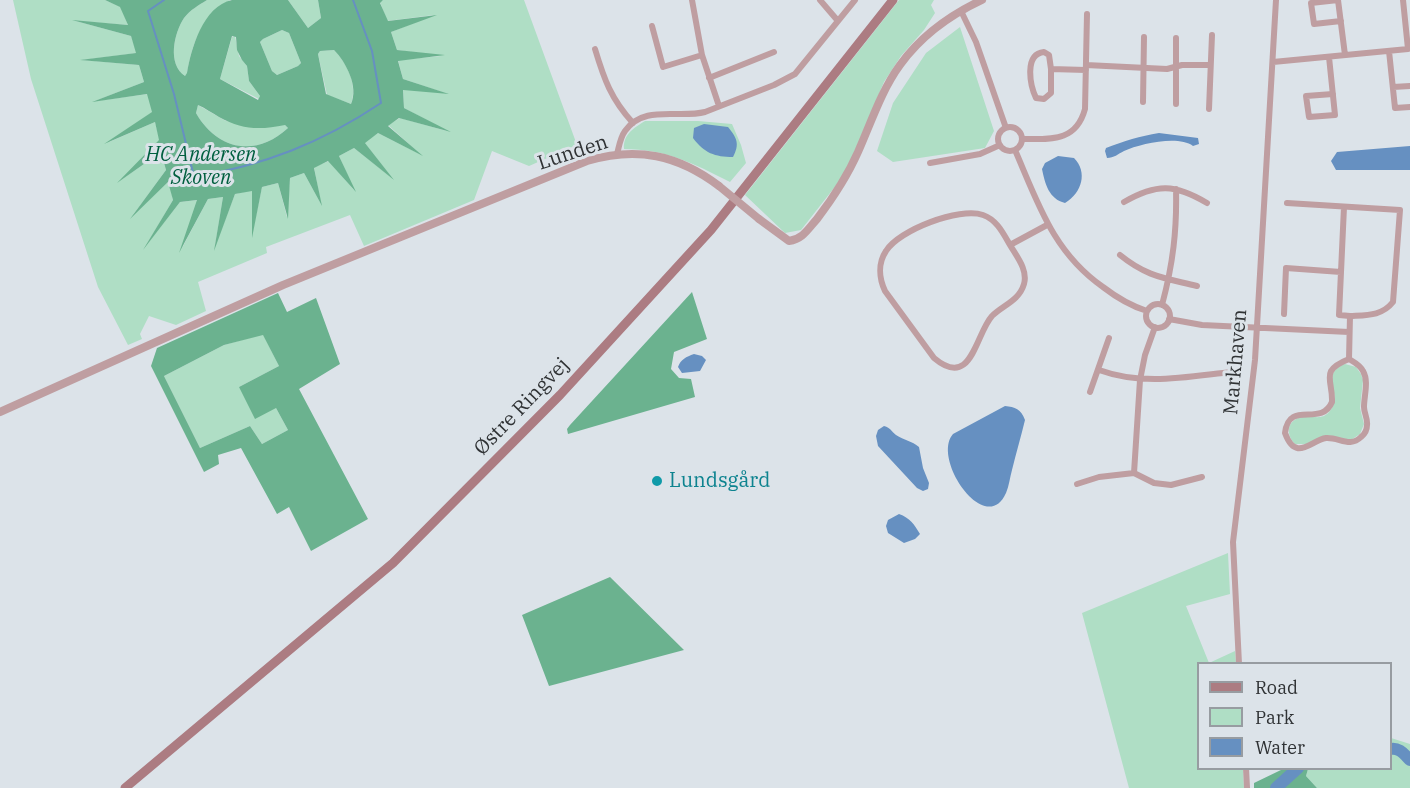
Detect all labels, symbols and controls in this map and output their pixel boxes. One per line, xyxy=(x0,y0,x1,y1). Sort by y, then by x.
street label: Lunden xyxy=(535,130,611,176)
park label: HC Andersen Skoven xyxy=(146,143,256,190)
street label: Markhaven xyxy=(1219,308,1253,416)
street label: Østre Ringvej xyxy=(470,353,574,461)
place label: Lundsgård xyxy=(669,469,770,493)
marker: Lundsgård xyxy=(650,474,664,488)
legend xyxy=(1197,662,1392,770)
text: Road xyxy=(1255,676,1298,699)
text: Park xyxy=(1255,706,1294,729)
text: Water xyxy=(1255,736,1305,759)

